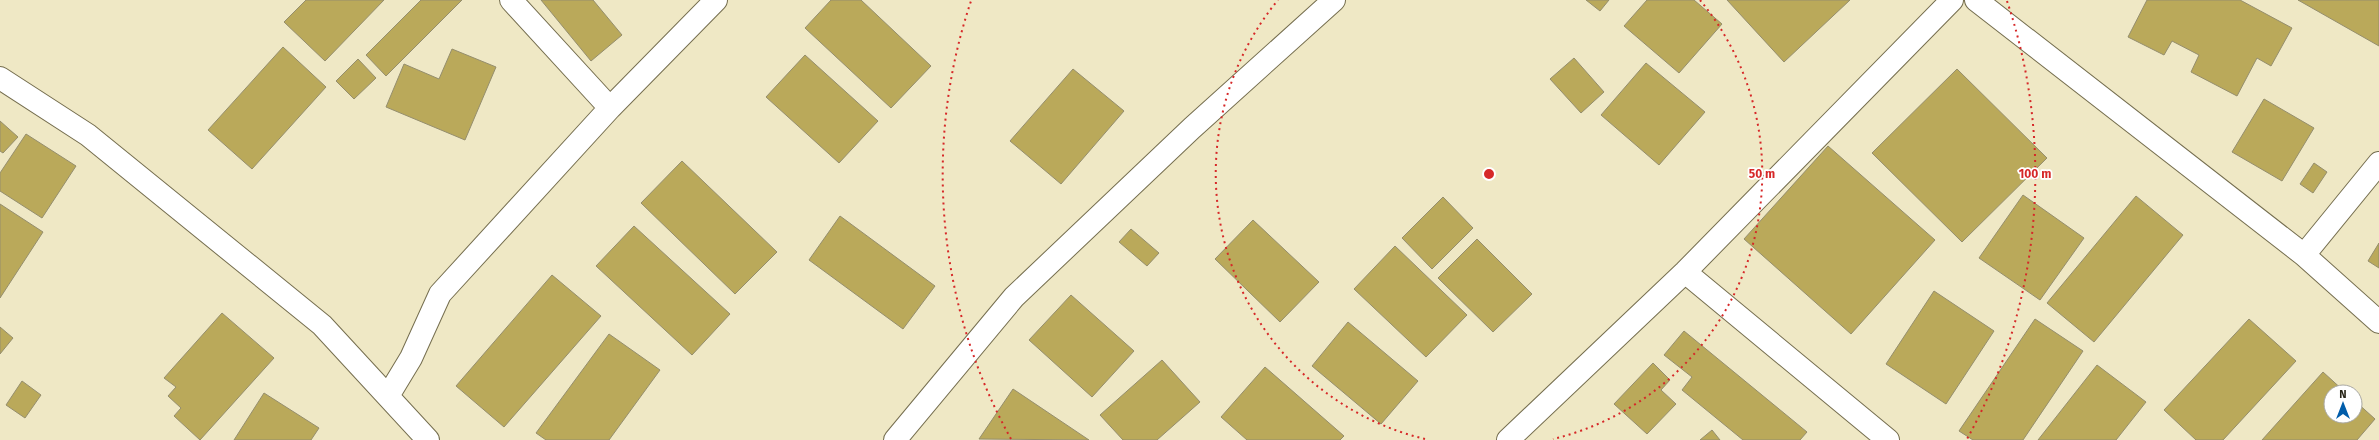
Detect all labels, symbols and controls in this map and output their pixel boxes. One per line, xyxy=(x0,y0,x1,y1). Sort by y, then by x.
centre of rings xyxy=(1482,167,1496,181)
text: 50 m xyxy=(1749,167,1775,181)
text: 100 m xyxy=(2019,167,2051,181)
north arrow xyxy=(2323,384,2363,424)
text: N xyxy=(2339,388,2347,401)

